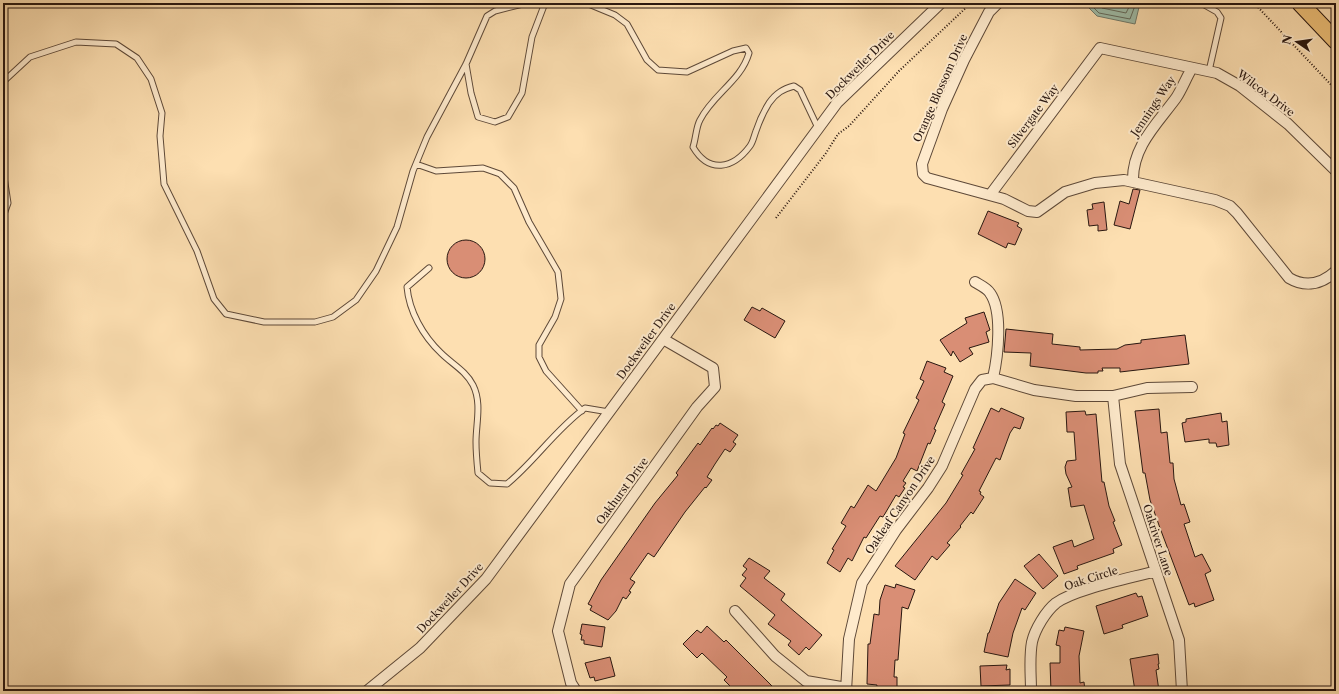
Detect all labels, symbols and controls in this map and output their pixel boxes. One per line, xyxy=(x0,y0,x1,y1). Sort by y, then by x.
north arrow xyxy=(1277,22,1317,62)
street label: Dockweiler Drive xyxy=(823,28,897,102)
street label: Orange Blossom Drive xyxy=(910,32,970,144)
text: N xyxy=(1279,33,1295,46)
street label: Wilcox Drive xyxy=(1234,66,1298,119)
street label: Jennings Way xyxy=(1127,72,1179,140)
street label: Silvergate Way xyxy=(1004,81,1062,151)
street label: Dockweiler Drive xyxy=(614,300,678,382)
street label: Oakleaf Canyon Drive xyxy=(862,453,938,557)
street label: Oakhurst Drive xyxy=(593,455,651,527)
street label: Oakriver Lane xyxy=(1140,502,1176,578)
street label: Dockweiler Drive xyxy=(414,560,486,636)
street label: Oak Circle xyxy=(1062,563,1120,593)

